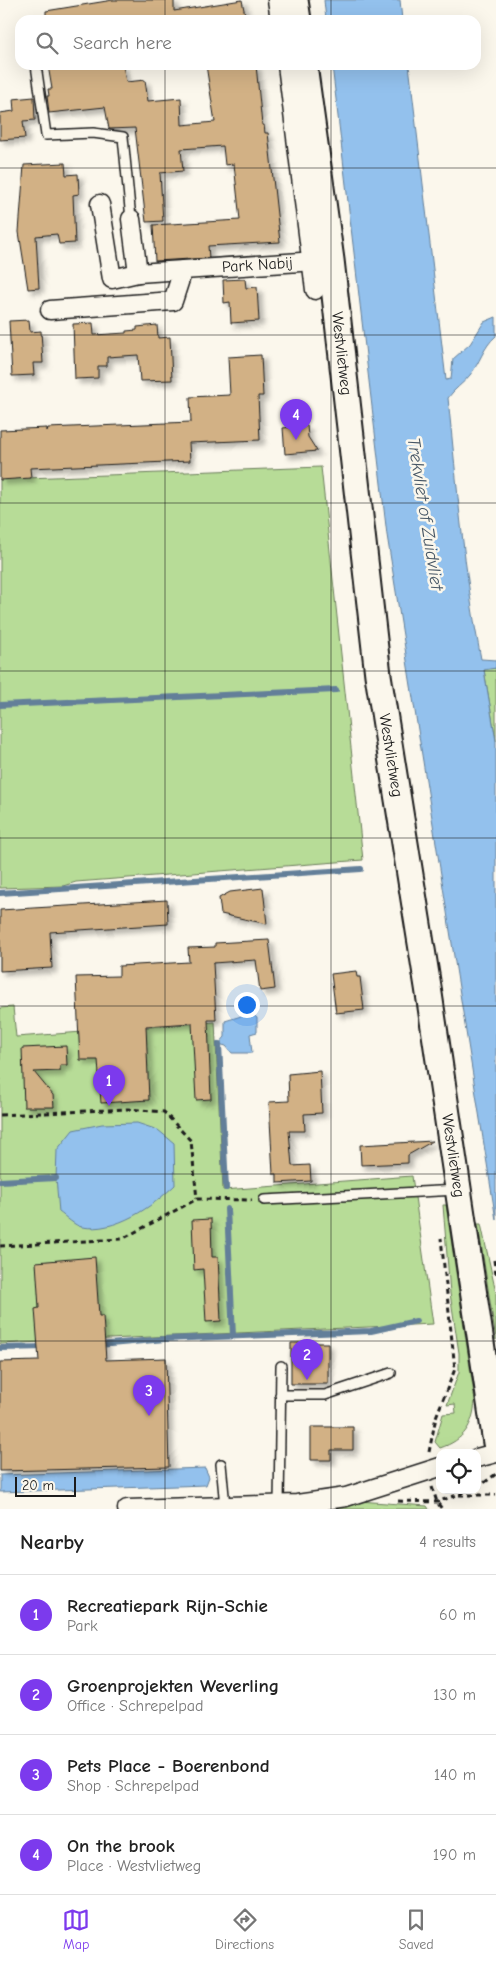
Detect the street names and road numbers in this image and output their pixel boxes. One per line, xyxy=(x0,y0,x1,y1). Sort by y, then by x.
street label: Park Nabij xyxy=(221,254,293,276)
street label: Westvlietweg xyxy=(328,311,355,396)
street label: Westvlietweg xyxy=(375,712,406,799)
street label: Westvlietweg xyxy=(438,1113,468,1199)

